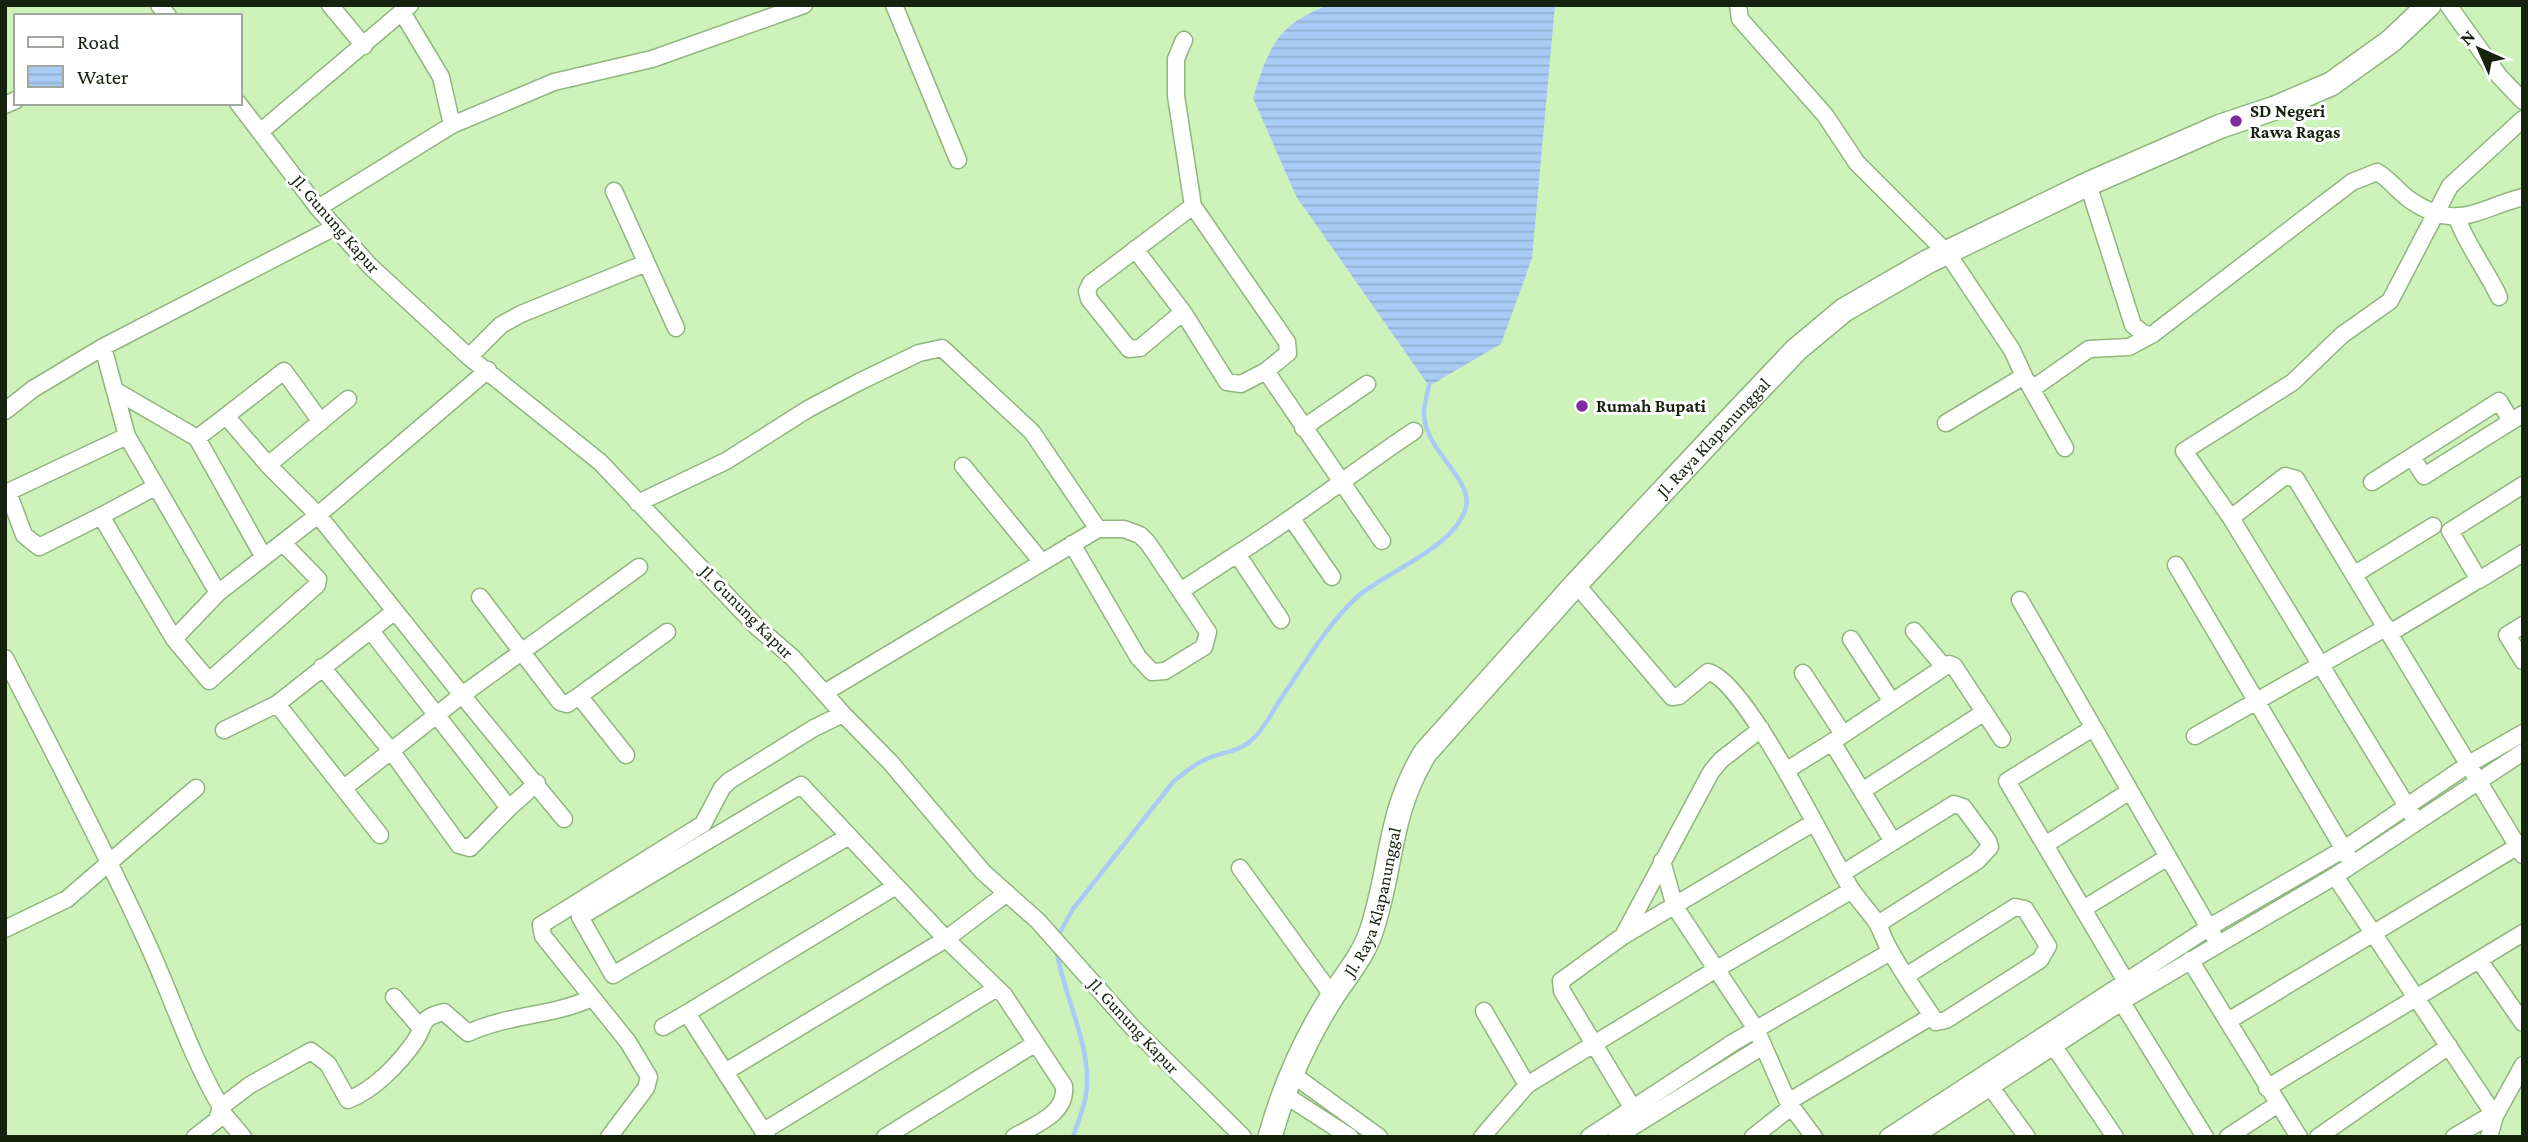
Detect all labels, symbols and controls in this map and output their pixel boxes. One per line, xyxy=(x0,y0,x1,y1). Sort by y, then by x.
legend xyxy=(14,14,242,105)
north arrow xyxy=(2444,14,2514,84)
text: N xyxy=(2455,25,2479,49)
text: Road xyxy=(77,30,120,54)
text: Water xyxy=(77,65,129,89)
place label: SD Negeri Rawa Ragas xyxy=(2250,101,2340,142)
marker: SD Negeri Rawa Ragas xyxy=(2228,113,2244,129)
street label: Jl. Gunung Kapur xyxy=(287,169,384,278)
street label: Jl. Raya Klapanunggal xyxy=(1651,374,1774,503)
place label: Rumah Bupati xyxy=(1596,396,1707,416)
marker: Rumah Bupati xyxy=(1574,398,1590,414)
street label: Jl. Gunung Kapur xyxy=(695,560,798,663)
street label: Jl. Raya Klapanunggal xyxy=(1338,825,1405,982)
street label: Jl. Gunung Kapur xyxy=(1083,973,1184,1078)

